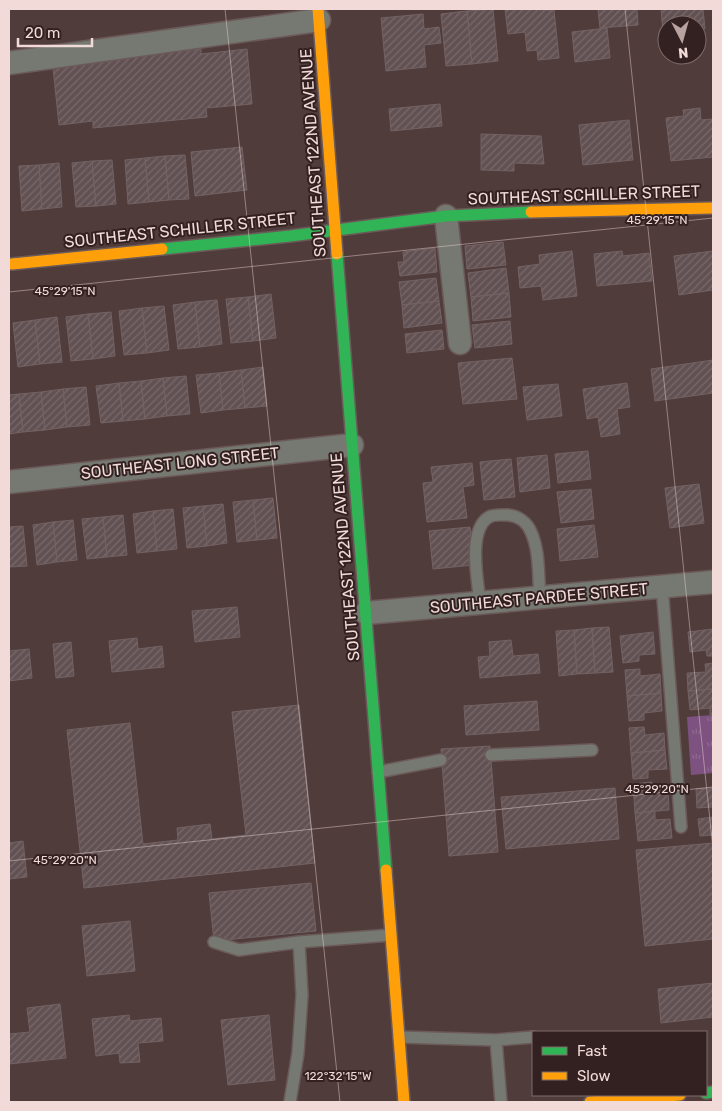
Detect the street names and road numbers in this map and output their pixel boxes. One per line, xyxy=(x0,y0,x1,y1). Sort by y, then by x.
street label: SOUTHEAST 122ND AVENUE xyxy=(296,48,330,258)
street label: SOUTHEAST SCHILLER STREET xyxy=(468,181,700,209)
street label: SOUTHEAST SCHILLER STREET xyxy=(63,208,297,252)
street label: SOUTHEAST LONG STREET xyxy=(80,443,280,483)
street label: SOUTHEAST 122ND AVENUE xyxy=(326,452,364,662)
street label: SOUTHEAST PARDEE STREET xyxy=(429,579,649,617)

